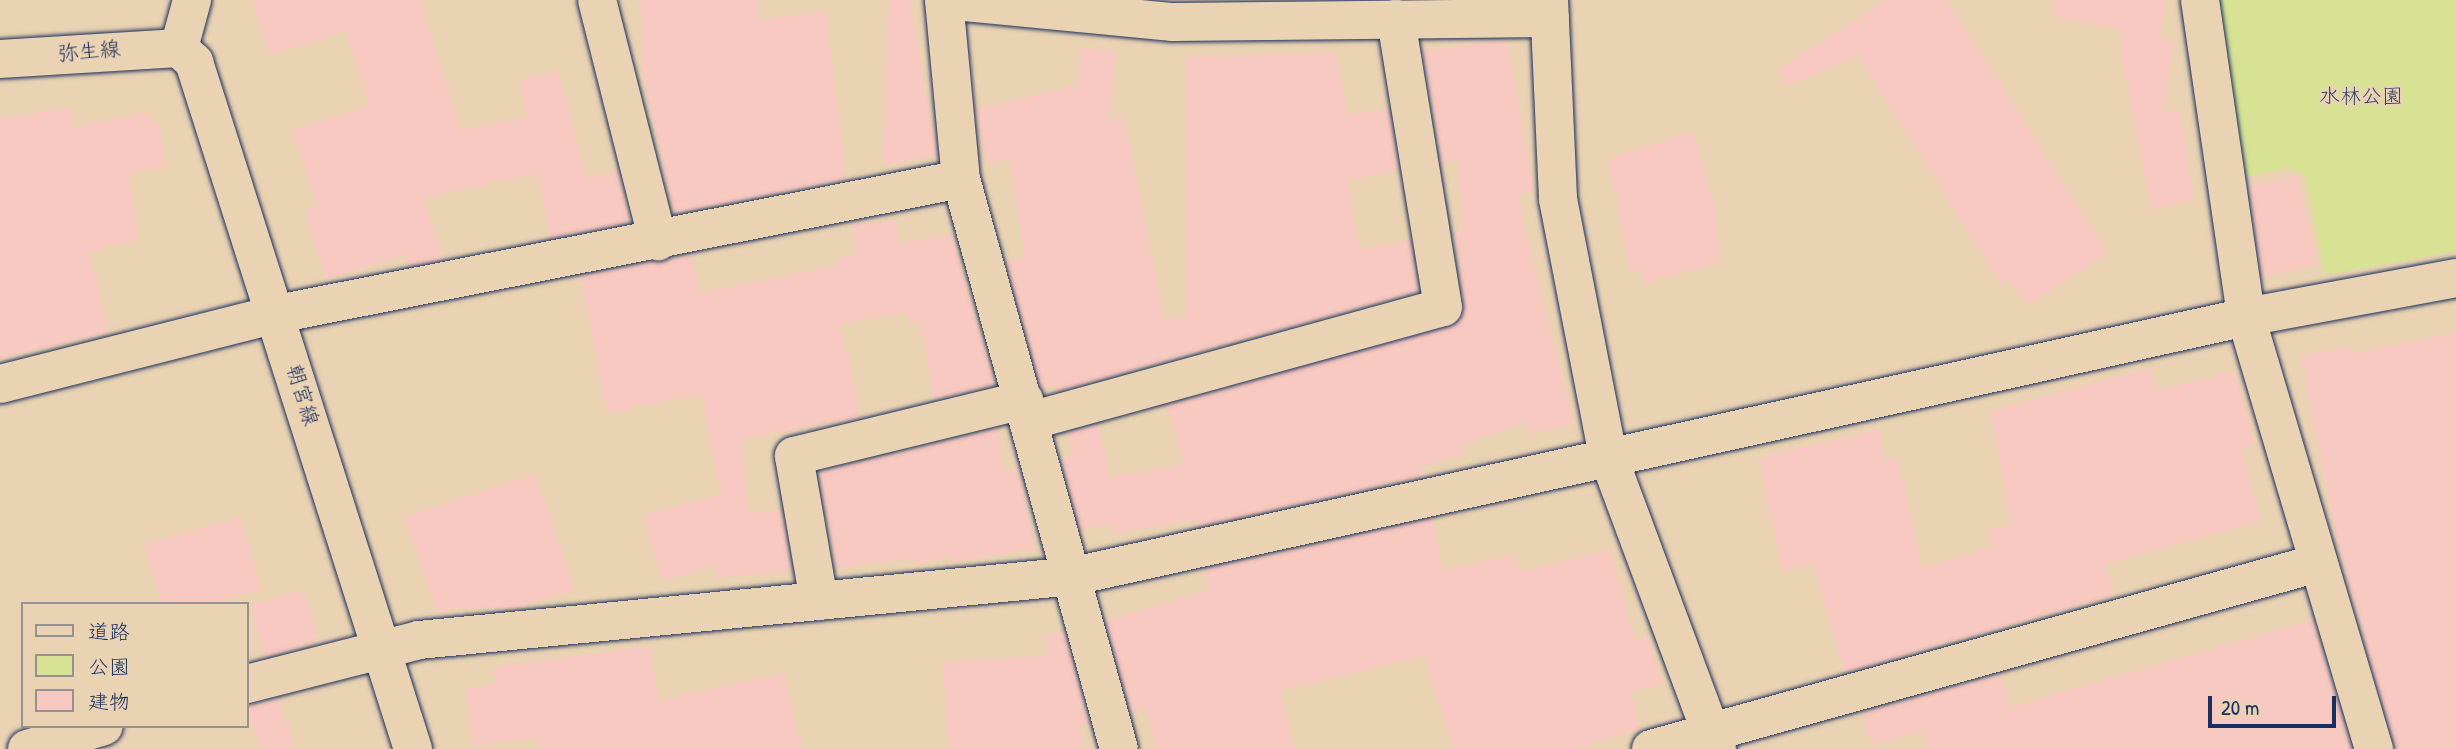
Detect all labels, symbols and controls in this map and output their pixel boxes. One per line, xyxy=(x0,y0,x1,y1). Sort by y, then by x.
street label: 弥生線 xyxy=(57,36,121,66)
park label: 水林公園 xyxy=(2319,83,2403,109)
street label: 朝宮線 xyxy=(282,361,324,429)
legend xyxy=(21,602,248,728)
text: 道路 xyxy=(88,617,130,646)
text: 公園 xyxy=(88,652,130,681)
scale bar xyxy=(2211,682,2339,726)
text: 建物 xyxy=(88,687,130,716)
text: 20 m xyxy=(2221,693,2259,722)

